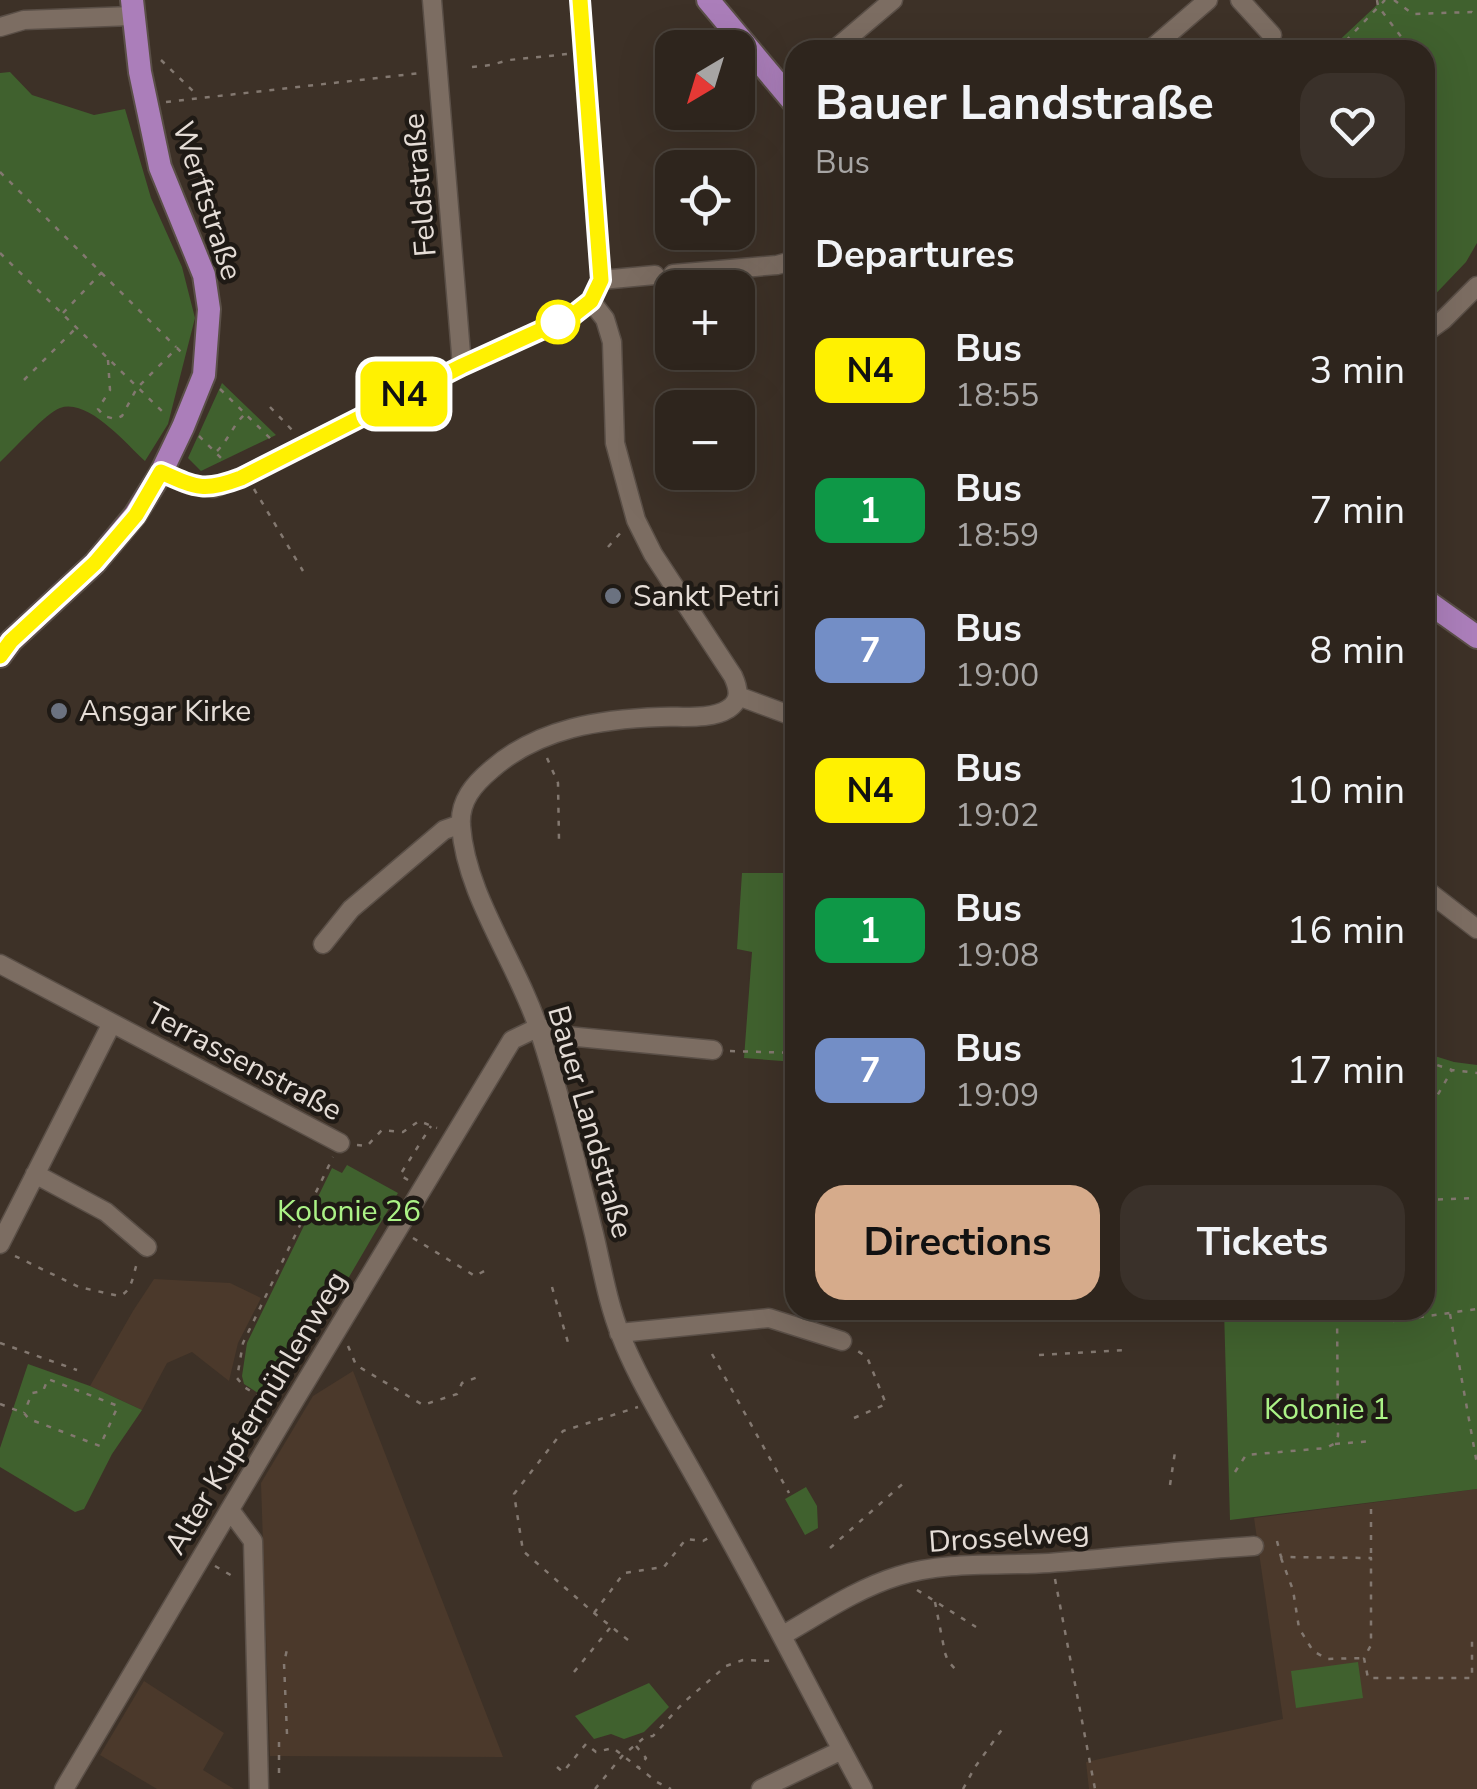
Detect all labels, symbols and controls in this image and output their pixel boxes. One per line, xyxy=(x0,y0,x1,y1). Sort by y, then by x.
north arrow xyxy=(655,30,755,130)
map controls xyxy=(655,30,755,490)
text: Bauer Landstraße xyxy=(815,70,1214,136)
button: heart xyxy=(1300,73,1405,178)
street label: Feldstraße xyxy=(393,112,447,258)
street label: Werftstraße xyxy=(162,117,252,285)
text: Bus xyxy=(815,141,870,184)
button: locate xyxy=(655,150,755,250)
text: Departures xyxy=(815,229,1014,280)
button: + xyxy=(655,270,755,370)
unlabelled marker xyxy=(537,301,579,343)
text: Bus xyxy=(955,323,1022,374)
text: 3 min xyxy=(1310,345,1405,396)
text: N4 xyxy=(846,347,894,394)
line badge: N4 xyxy=(359,362,449,426)
text: N4 xyxy=(380,371,428,418)
text: 18:55 xyxy=(955,374,1039,417)
button: − xyxy=(655,390,755,490)
text: Bus xyxy=(955,463,1022,514)
text: 7 min xyxy=(1310,485,1405,536)
text: 1 xyxy=(859,487,881,534)
text: 18:59 xyxy=(955,514,1039,557)
place label: Sankt Petri xyxy=(633,576,780,617)
marker: Sankt Petri xyxy=(602,585,624,607)
text: Bus xyxy=(955,603,1022,654)
text: 8 min xyxy=(1310,625,1405,676)
text: 7 xyxy=(859,627,881,674)
text: 19:00 xyxy=(955,654,1039,697)
place label: Ansgar Kirke xyxy=(79,691,251,732)
marker: Ansgar Kirke xyxy=(48,700,70,722)
text: Bus xyxy=(955,743,1022,794)
text: 10 min xyxy=(1287,765,1405,816)
text: N4 xyxy=(846,767,894,814)
text: 19:02 xyxy=(955,794,1039,837)
text: Bus xyxy=(955,883,1022,934)
text: 16 min xyxy=(1287,905,1405,956)
text: 1 xyxy=(859,907,881,954)
text: 19:08 xyxy=(955,934,1039,977)
street label: Terrassenstraße xyxy=(139,993,349,1131)
street label: Bauer Landstraße xyxy=(537,1001,643,1243)
text: Bus xyxy=(955,1023,1022,1074)
text: 17 min xyxy=(1287,1045,1405,1096)
text: 7 xyxy=(859,1047,881,1094)
text: 19:09 xyxy=(955,1074,1039,1117)
button: Directions xyxy=(815,1185,1100,1300)
button: Tickets xyxy=(1120,1185,1405,1300)
park label: Kolonie 26 xyxy=(277,1191,421,1232)
street label: Alter Kupfermühlenweg xyxy=(155,1264,357,1562)
park label: Kolonie 1 xyxy=(1264,1389,1390,1430)
street label: Drosselweg xyxy=(927,1511,1091,1563)

